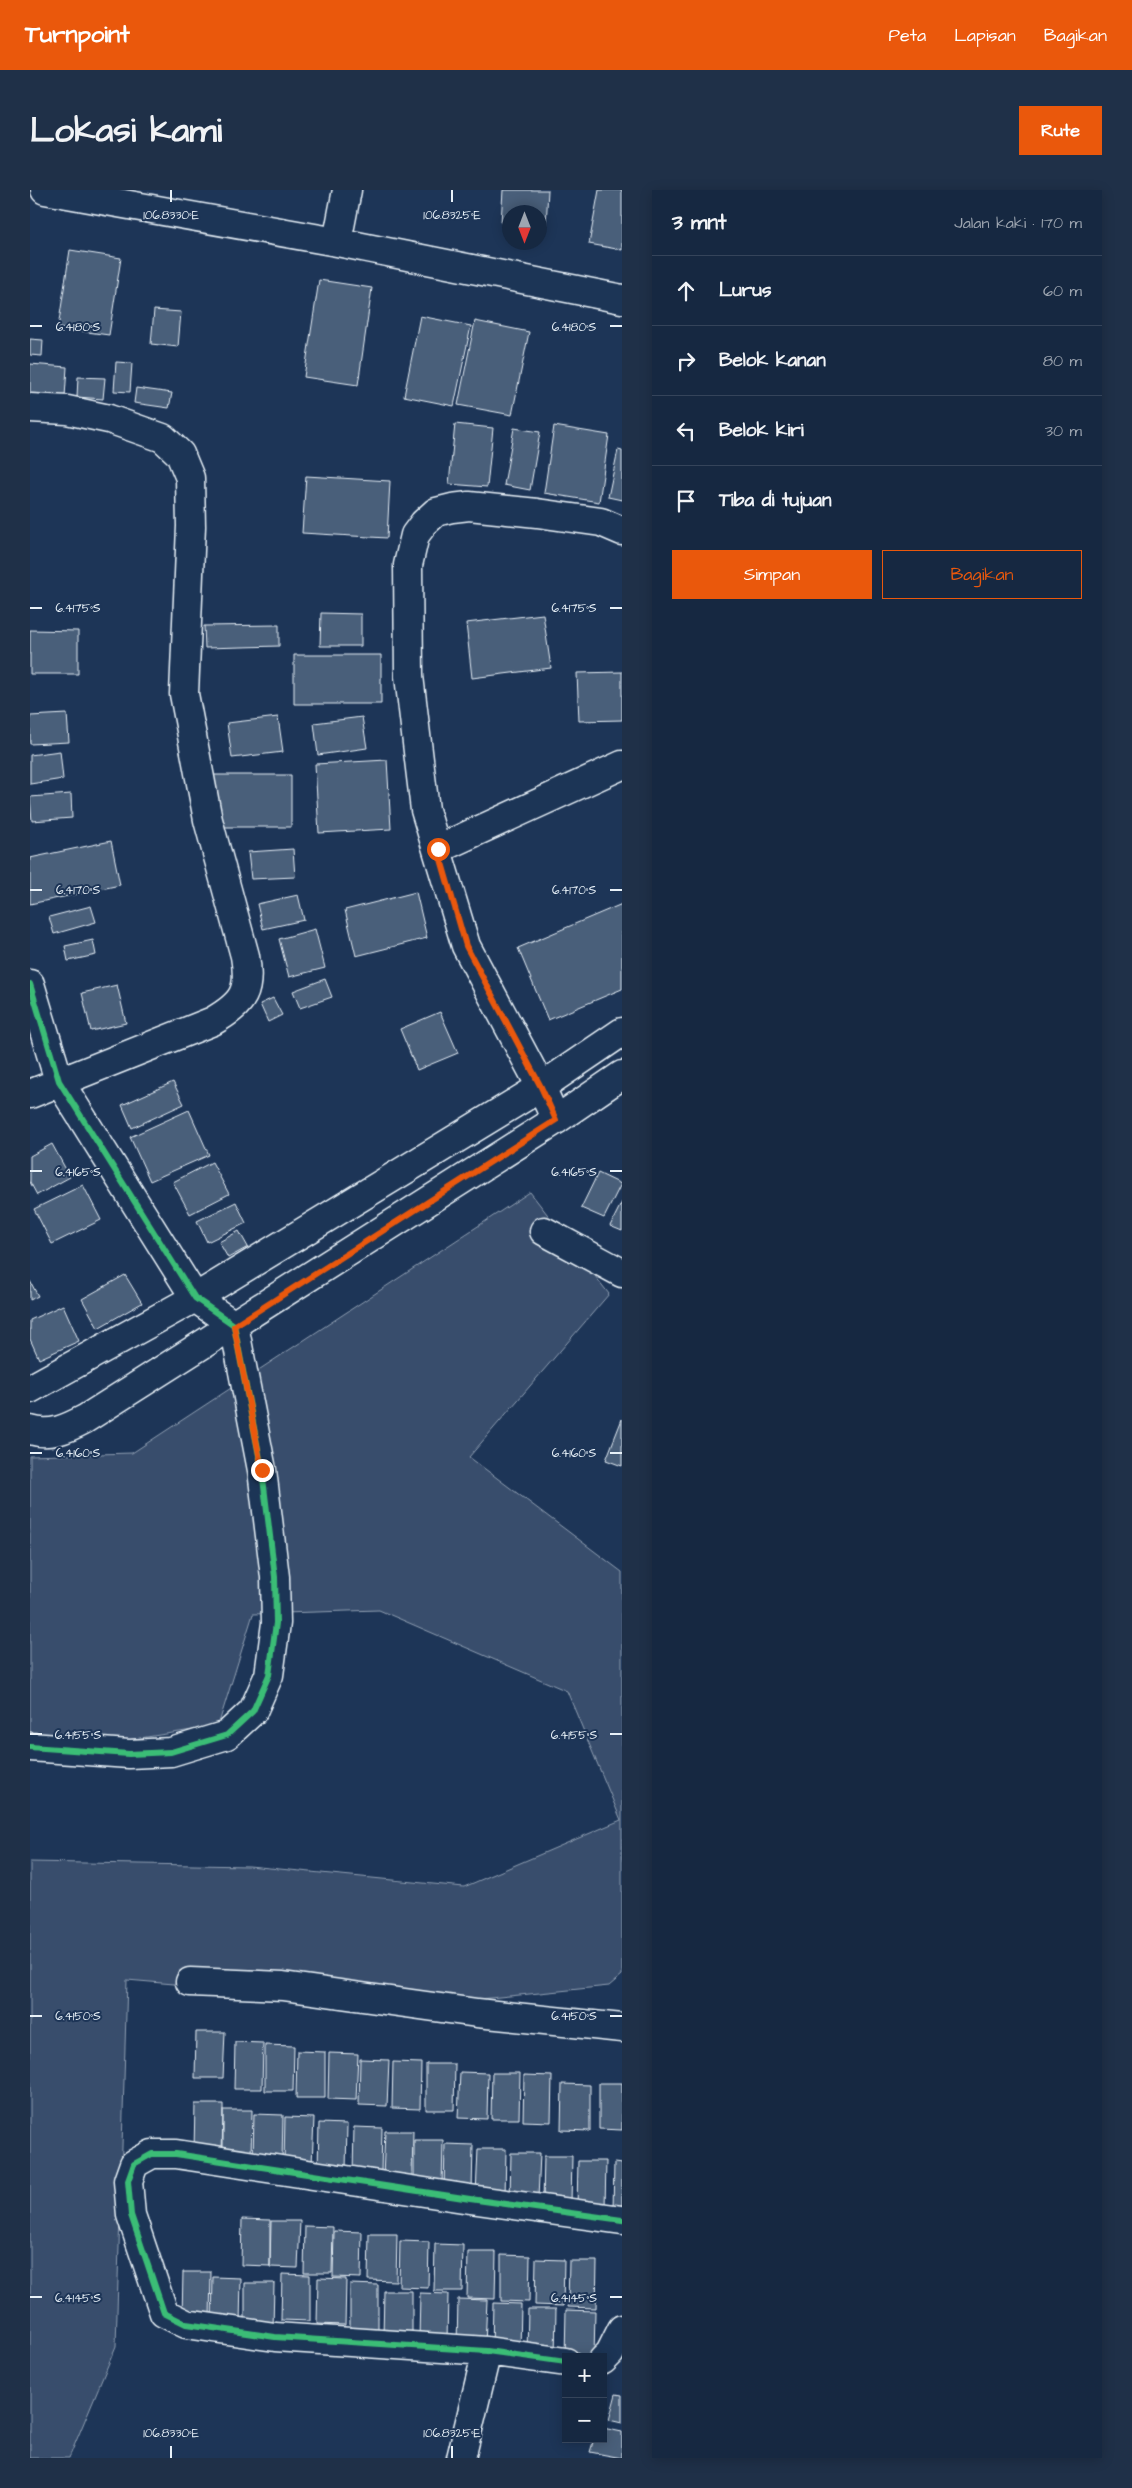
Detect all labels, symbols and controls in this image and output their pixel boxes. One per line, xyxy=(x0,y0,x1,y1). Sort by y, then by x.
text: Turnpoint xyxy=(25,18,130,52)
text: Peta xyxy=(889,23,926,48)
text: Lapisan xyxy=(954,23,1016,48)
text: Bagikan xyxy=(1044,23,1107,48)
text: Lokasi kami xyxy=(30,106,222,155)
button: Rute xyxy=(1019,106,1102,155)
north arrow xyxy=(502,205,547,250)
text: 106.8330°E xyxy=(143,207,199,224)
text: 106.8325°E xyxy=(423,207,481,224)
text: 3 mnt xyxy=(672,208,726,237)
text: Jalan kaki · 170 m xyxy=(954,212,1082,234)
icon: ahead xyxy=(672,277,700,305)
text: Lurus xyxy=(719,277,771,304)
text: 60 m xyxy=(1043,280,1082,302)
text: 6.4180°S xyxy=(56,319,101,336)
text: 6.4180°S xyxy=(552,319,597,336)
icon: right xyxy=(672,347,700,375)
text: Belok kanan xyxy=(719,347,826,374)
text: 80 m xyxy=(1043,350,1082,372)
icon: left xyxy=(672,417,700,445)
text: Belok kiri xyxy=(719,417,804,444)
text: 30 m xyxy=(1045,420,1082,442)
icon: arrive xyxy=(672,487,700,515)
text: Tiba di tujuan xyxy=(719,487,831,514)
button: Simpan xyxy=(672,550,872,599)
button: Bagikan xyxy=(882,550,1082,599)
text: 6.4175°S xyxy=(55,600,101,617)
text: 6.4175°S xyxy=(551,600,597,617)
route start xyxy=(427,838,450,861)
text: 6.4170°S xyxy=(56,882,100,899)
text: 6.4170°S xyxy=(552,882,596,899)
text: 6.4165°S xyxy=(55,1164,101,1181)
text: 6.4165°S xyxy=(551,1164,597,1181)
text: 6.4160°S xyxy=(56,1445,100,1462)
text: 6.4160°S xyxy=(552,1445,596,1462)
route end xyxy=(251,1459,274,1482)
text: 6.4155°S xyxy=(55,1727,101,1744)
text: 6.4155°S xyxy=(551,1727,597,1744)
text: 6.4150°S xyxy=(55,2008,101,2025)
text: 6.4150°S xyxy=(551,2008,597,2025)
text: 6.4145°S xyxy=(55,2290,101,2307)
text: 6.4145°S xyxy=(551,2290,597,2307)
map controls xyxy=(562,2353,607,2443)
button: + xyxy=(562,2353,607,2398)
button: − xyxy=(562,2398,607,2443)
text: 106.8330°E xyxy=(143,2425,199,2442)
text: 106.8325°E xyxy=(423,2425,481,2442)

